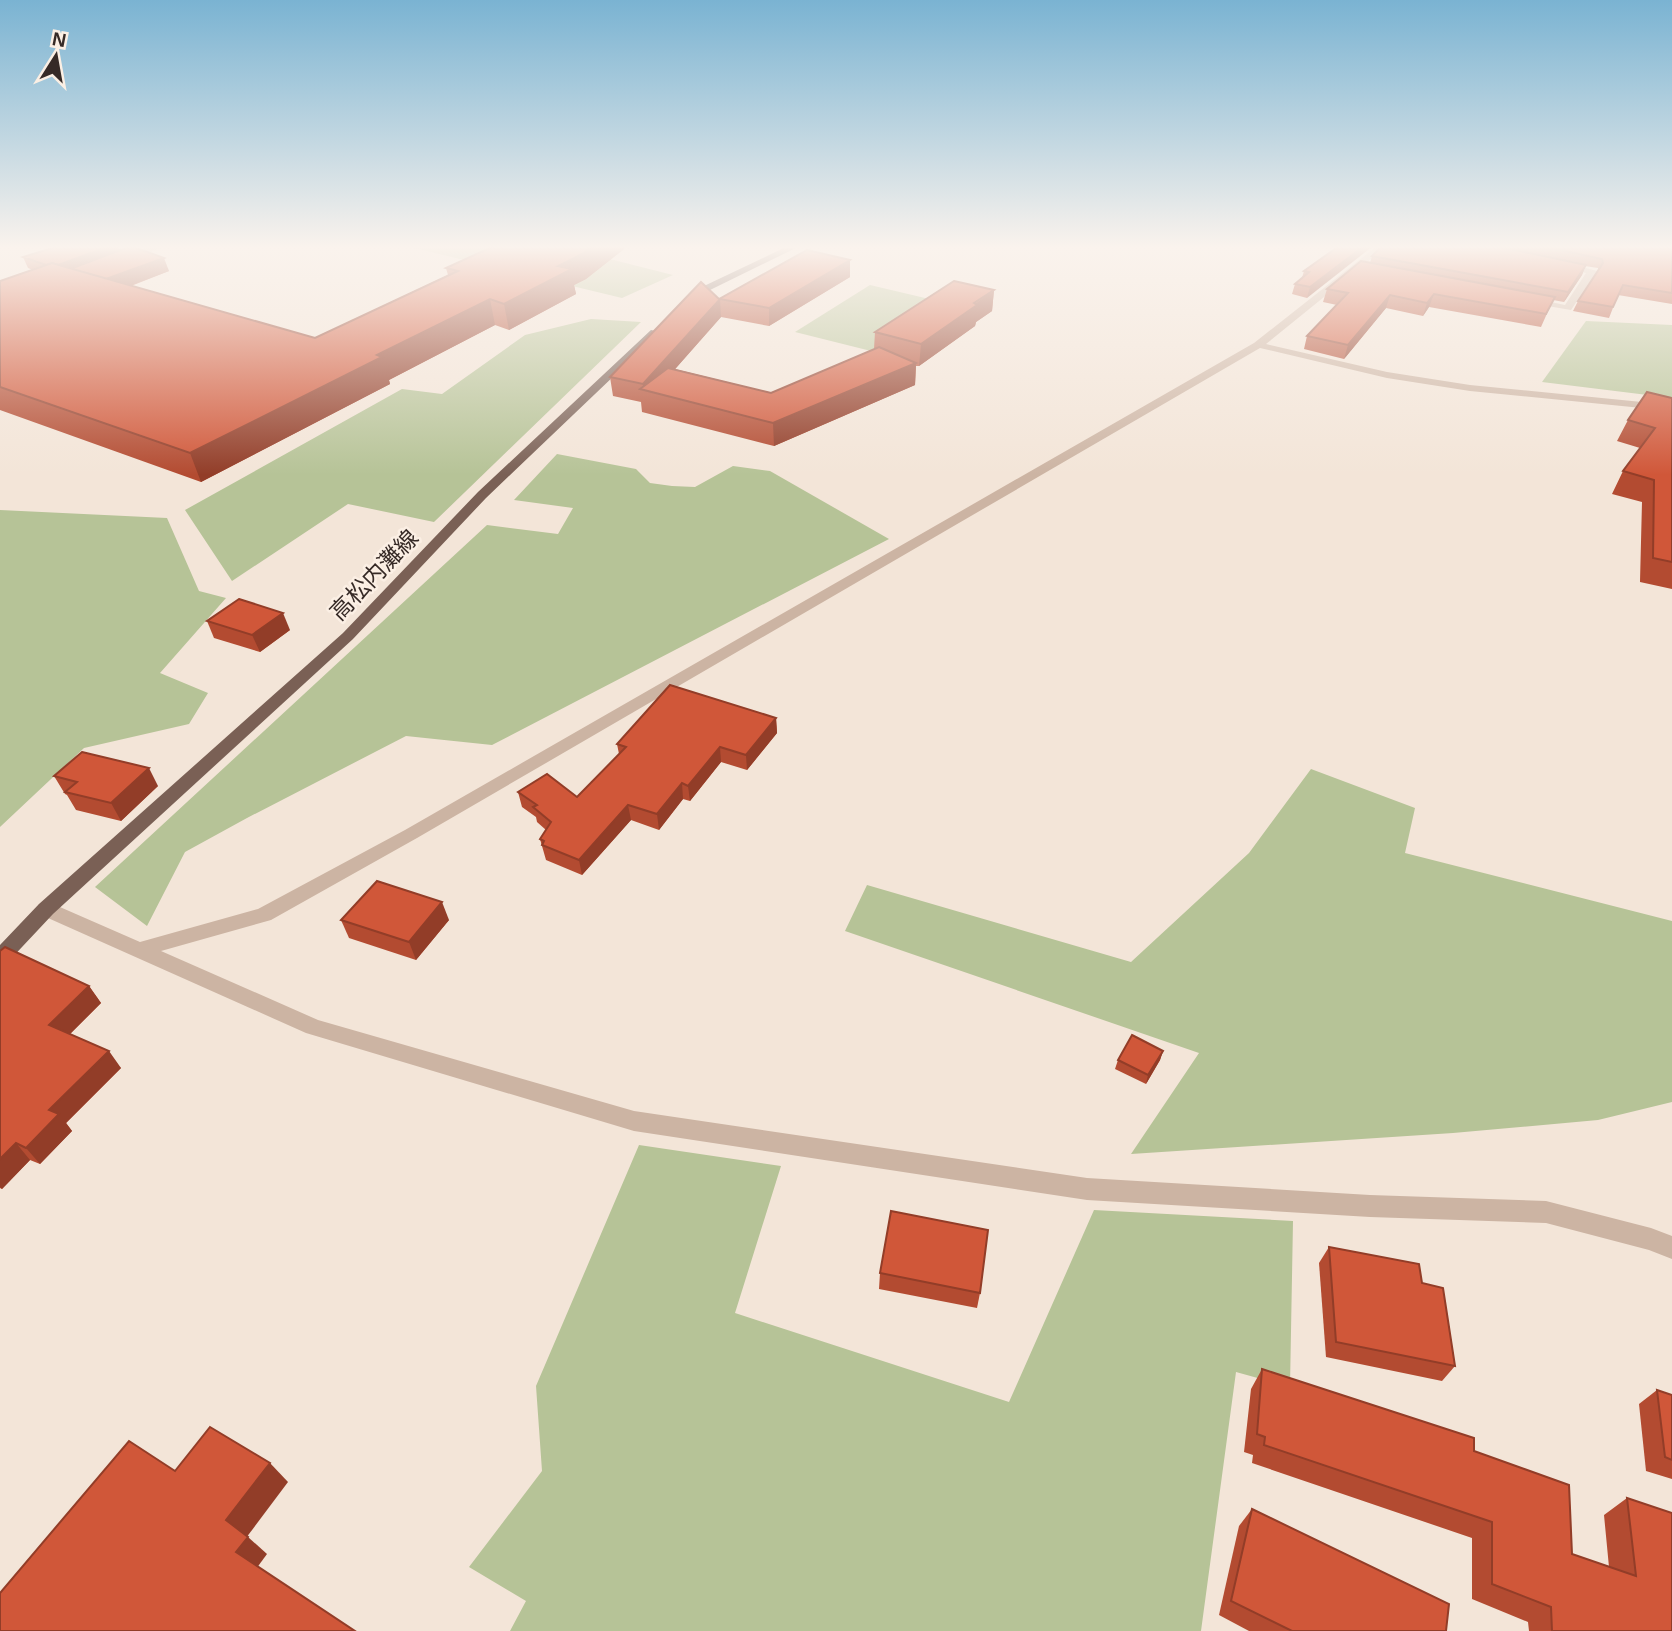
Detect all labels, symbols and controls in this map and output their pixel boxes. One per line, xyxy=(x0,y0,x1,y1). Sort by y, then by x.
north arrow xyxy=(21,21,91,91)
text: N xyxy=(50,28,68,51)
street label: 高松内灘線 xyxy=(325,525,423,625)

